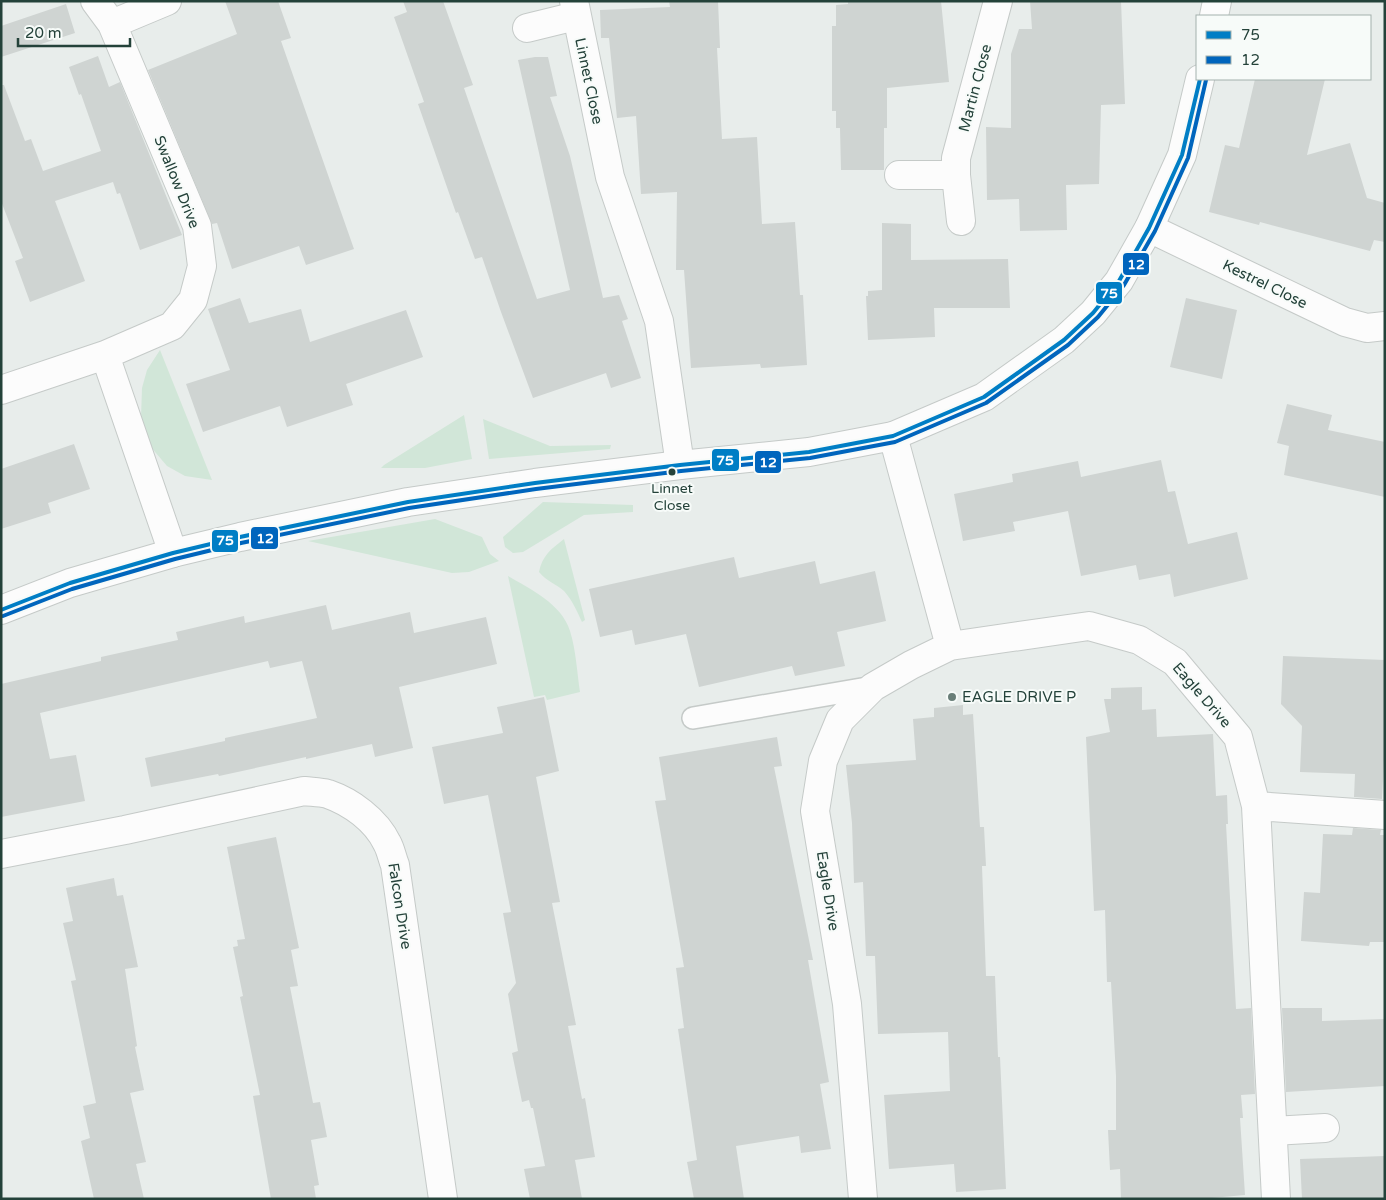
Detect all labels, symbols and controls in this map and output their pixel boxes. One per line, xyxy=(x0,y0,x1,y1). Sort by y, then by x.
scale bar xyxy=(18,15,130,47)
legend xyxy=(1196,15,1371,80)
text: 20 m xyxy=(25,24,62,42)
text: 75 xyxy=(1241,26,1260,44)
street label: Linnet Close xyxy=(571,36,607,126)
street label: Martin Close xyxy=(955,42,995,134)
text: 12 xyxy=(1241,51,1260,69)
street label: Swallow Drive xyxy=(150,133,204,231)
line badge: 12 xyxy=(1122,252,1150,276)
text: 12 xyxy=(1127,256,1145,273)
street label: Kestrel Close xyxy=(1220,256,1310,312)
line badge: 75 xyxy=(1095,281,1123,305)
text: 75 xyxy=(1100,285,1118,302)
line badge: 75 xyxy=(711,448,740,472)
line badge: 12 xyxy=(754,450,782,474)
text: 75 xyxy=(716,452,734,469)
text: 12 xyxy=(759,454,777,471)
marker: Linnet Close xyxy=(667,467,677,477)
place label: Linnet Close xyxy=(651,480,694,514)
line badge: 12 xyxy=(250,526,279,550)
line badge: 75 xyxy=(211,529,239,553)
text: 12 xyxy=(256,530,274,547)
text: 75 xyxy=(216,532,234,549)
street label: Eagle Drive xyxy=(1169,659,1235,731)
place label: EAGLE DRIVE P xyxy=(962,688,1076,706)
marker: EAGLE DRIVE P xyxy=(946,691,958,703)
street label: Eagle Drive xyxy=(813,850,843,932)
street label: Falcon Drive xyxy=(384,862,416,950)

